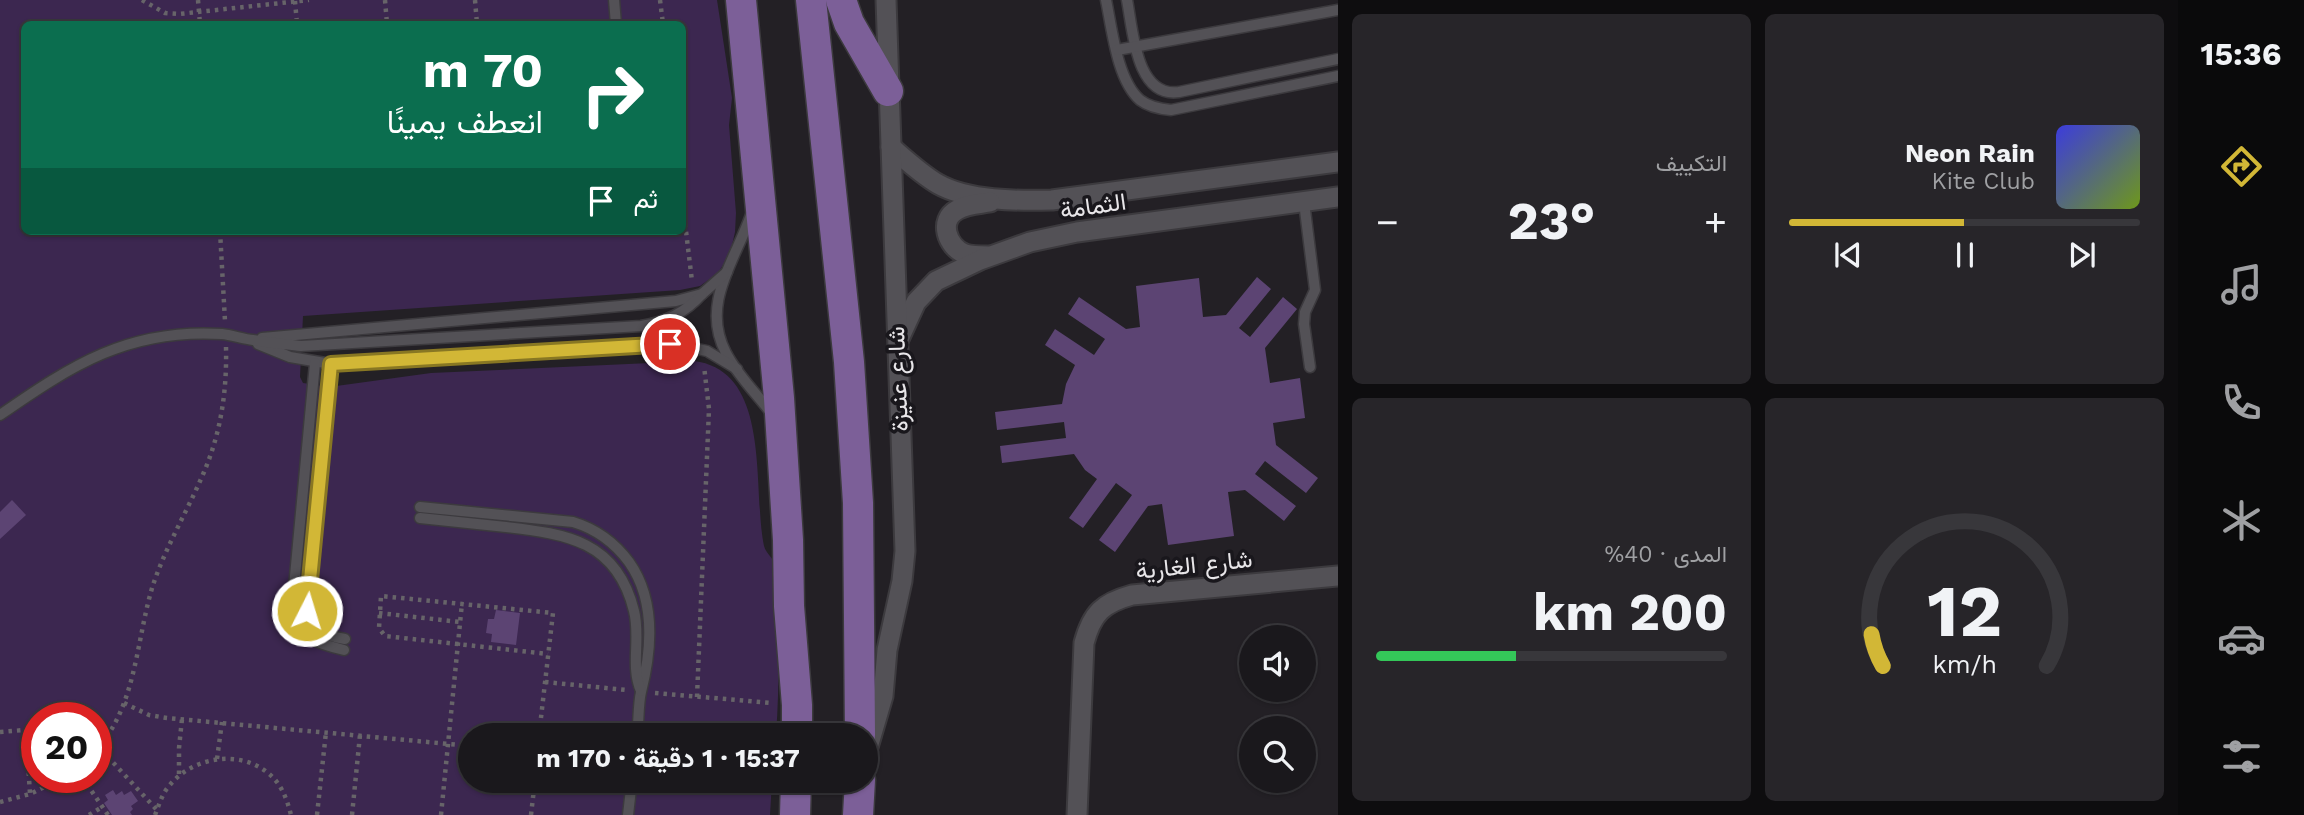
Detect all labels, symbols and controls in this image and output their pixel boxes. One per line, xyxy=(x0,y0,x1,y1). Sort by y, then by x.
text: 15:36 xyxy=(2201,35,2281,73)
text: 70 m xyxy=(423,41,543,99)
icon: right xyxy=(567,49,658,140)
text: انعطف يمينًا xyxy=(387,103,543,141)
text: Neon Rain xyxy=(1905,138,2035,168)
icon: directions xyxy=(2217,142,2266,191)
text: التكييف xyxy=(1656,150,1727,177)
text: Kite Club xyxy=(1932,168,2035,195)
icon: arrive xyxy=(582,182,620,220)
text: ثم xyxy=(634,184,658,214)
street label: الثمامة xyxy=(1058,188,1128,224)
text: 23° xyxy=(1508,191,1595,252)
text: − xyxy=(1376,200,1399,244)
text: + xyxy=(1704,200,1727,244)
icon: previous xyxy=(1829,236,1867,274)
icon: pause xyxy=(1946,236,1984,274)
icon: next xyxy=(2063,236,2101,274)
icon: music xyxy=(2217,260,2266,309)
pin xyxy=(640,314,700,374)
icon: arrive xyxy=(651,325,689,363)
street label: شارع عنيزة xyxy=(882,326,916,432)
icon: phone xyxy=(2217,378,2266,427)
icon: climate xyxy=(2217,496,2266,545)
text: المدى · 40% xyxy=(1604,541,1727,568)
street label: شارع الغارية xyxy=(1134,545,1254,587)
text: 12 xyxy=(1927,568,2002,654)
position arrow xyxy=(270,574,344,648)
text: 200 km xyxy=(1533,582,1727,643)
icon: car xyxy=(2217,614,2266,663)
map controls xyxy=(1239,625,1316,793)
button: sound xyxy=(1239,625,1316,702)
text: km/h xyxy=(1932,649,1997,678)
speed limit sign: 20 xyxy=(21,702,112,793)
button: search xyxy=(1239,716,1316,793)
icon: filters xyxy=(2217,732,2266,781)
text: 15:37 · 1 دقيقة · 170 m xyxy=(536,743,800,773)

